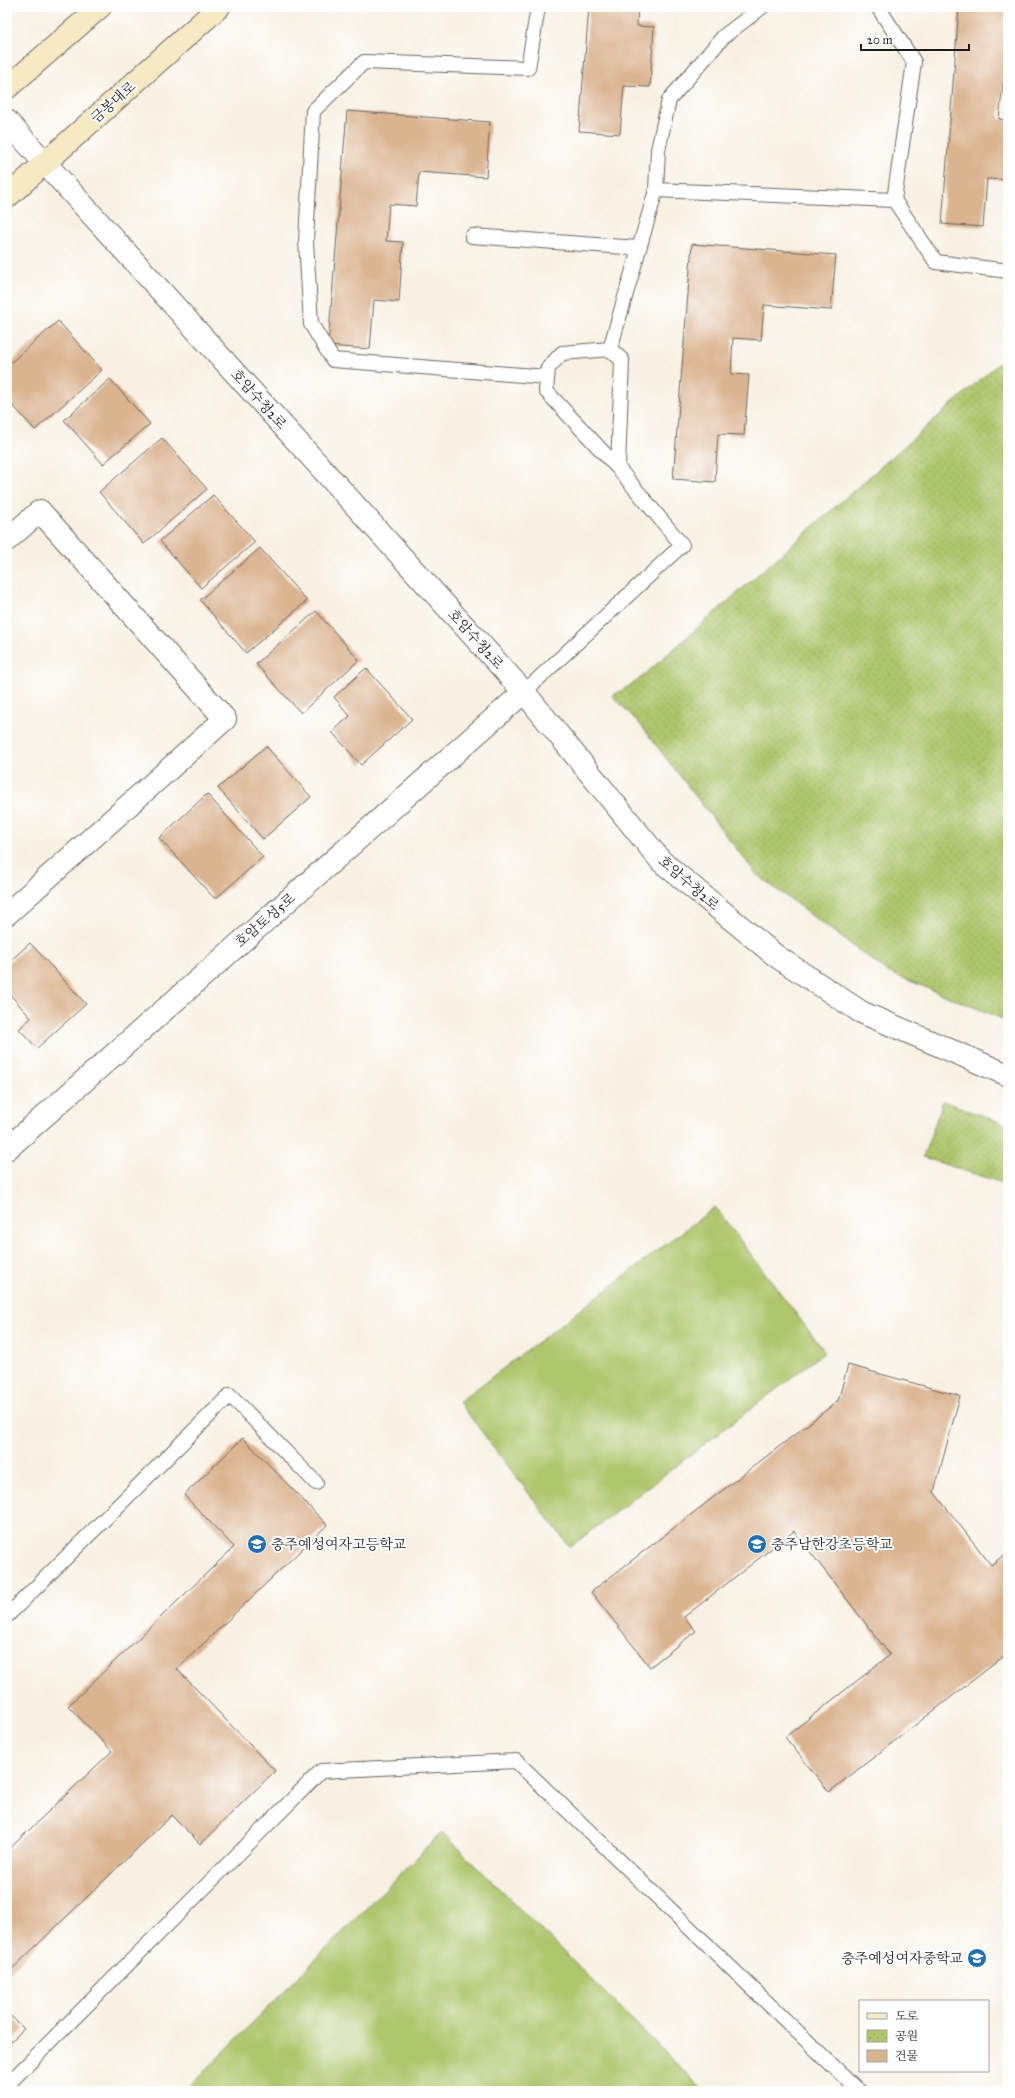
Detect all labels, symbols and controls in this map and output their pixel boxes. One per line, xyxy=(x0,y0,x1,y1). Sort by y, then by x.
scale bar xyxy=(861,26,969,52)
text: 20 m xyxy=(867,33,893,47)
street label: 금봉대로 xyxy=(88,78,139,127)
street label: 호암수청2로 xyxy=(227,366,290,433)
street label: 호암수청2로 xyxy=(444,606,507,673)
street label: 호암수청2로 xyxy=(655,853,723,915)
street label: 호암토성5로 xyxy=(232,889,299,951)
school or university icon: 충주예성여자고등학교 xyxy=(246,1533,268,1555)
school or university icon: 충주남한강초등학교 xyxy=(746,1533,768,1555)
place label: 충주예성여자고등학교 xyxy=(271,1536,407,1553)
place label: 충주남한강초등학교 xyxy=(771,1536,893,1553)
school or university icon: 충주예성여자중학교 xyxy=(966,1947,988,1969)
place label: 충주예성여자중학교 xyxy=(841,1950,963,1967)
legend xyxy=(859,2000,989,2072)
text: 도로 xyxy=(895,2009,919,2023)
text: 공원 xyxy=(895,2029,918,2043)
text: 건물 xyxy=(895,2049,919,2063)

